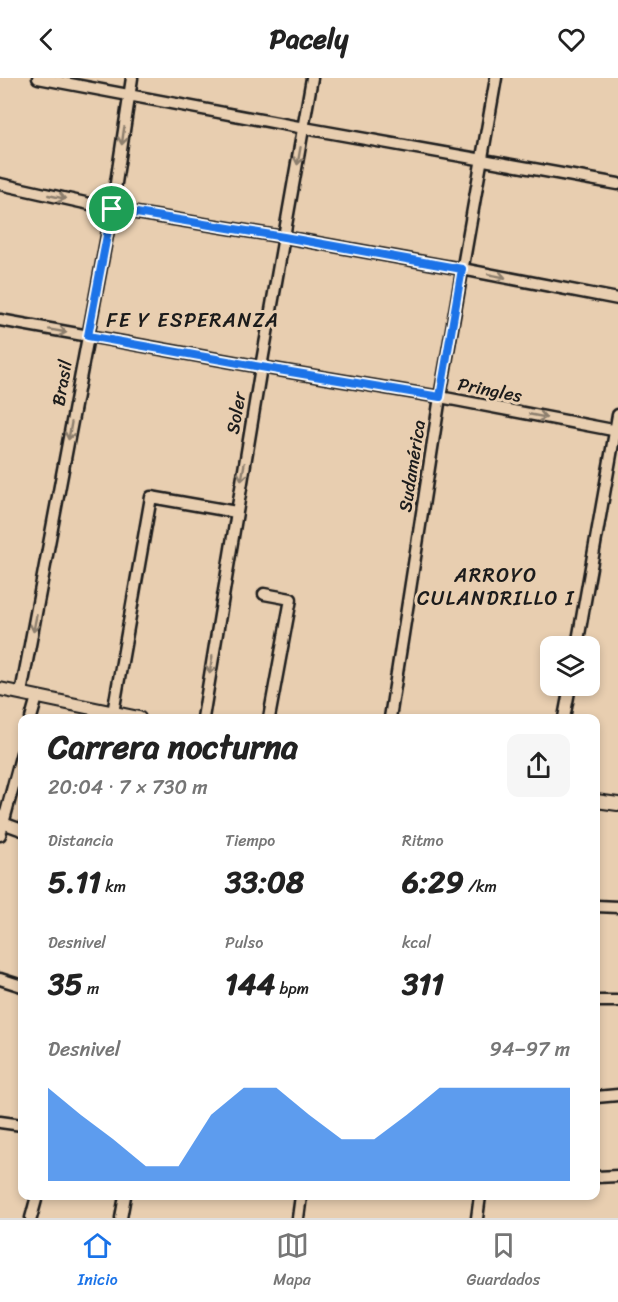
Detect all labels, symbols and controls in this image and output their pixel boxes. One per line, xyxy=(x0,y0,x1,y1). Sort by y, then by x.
text: Pacely xyxy=(270,15,348,63)
icon: back xyxy=(30,23,63,56)
icon: heart xyxy=(555,23,588,56)
one-way arrow xyxy=(118,125,129,145)
one-way arrow xyxy=(293,146,304,166)
pin xyxy=(86,183,137,234)
one-way arrow xyxy=(47,192,66,203)
icon: arrive xyxy=(95,192,128,225)
one-way arrow xyxy=(487,271,506,282)
district label: FE Y ESPERANZA xyxy=(106,303,280,338)
one-way arrow xyxy=(47,325,67,336)
street label: Brasil xyxy=(42,357,82,409)
street label: Pringles xyxy=(455,368,526,412)
street label: Soler xyxy=(217,388,256,437)
one-way arrow xyxy=(528,411,548,422)
street label: Sudamérica xyxy=(389,418,435,514)
one-way arrow xyxy=(64,421,75,440)
one-way arrow xyxy=(237,462,248,482)
district label: ARROYO CULANDRILLO I xyxy=(417,558,575,616)
one-way arrow xyxy=(29,613,40,632)
map controls xyxy=(540,636,600,696)
button: layers xyxy=(540,636,600,696)
one-way arrow xyxy=(206,655,217,674)
text: Carrera nocturna xyxy=(48,718,298,776)
button: share xyxy=(507,734,570,797)
text: 20:04 · 7 × 730 m xyxy=(48,770,208,805)
text: Distancia xyxy=(48,826,114,855)
text: Tiempo xyxy=(225,826,275,855)
text: Ritmo xyxy=(402,826,444,855)
text: 5.11 xyxy=(48,855,101,909)
text: 33:08 xyxy=(225,855,304,909)
text: 6:29 xyxy=(402,855,464,909)
text: km xyxy=(101,872,126,901)
text: /km xyxy=(464,872,497,901)
text: Desnivel xyxy=(48,928,106,957)
text: Pulso xyxy=(225,928,263,957)
text: kcal xyxy=(402,928,431,957)
text: 35 xyxy=(48,957,83,1011)
text: 144 xyxy=(225,957,275,1011)
text: 311 xyxy=(402,957,444,1011)
text: m xyxy=(83,974,99,1003)
text: bpm xyxy=(275,974,309,1003)
text: Desnivel xyxy=(48,1032,120,1067)
text: 94–97 m xyxy=(490,1032,570,1067)
tab: Inicio xyxy=(78,1229,118,1294)
tab: Mapa xyxy=(273,1229,311,1294)
tab: Guardados xyxy=(467,1229,540,1294)

